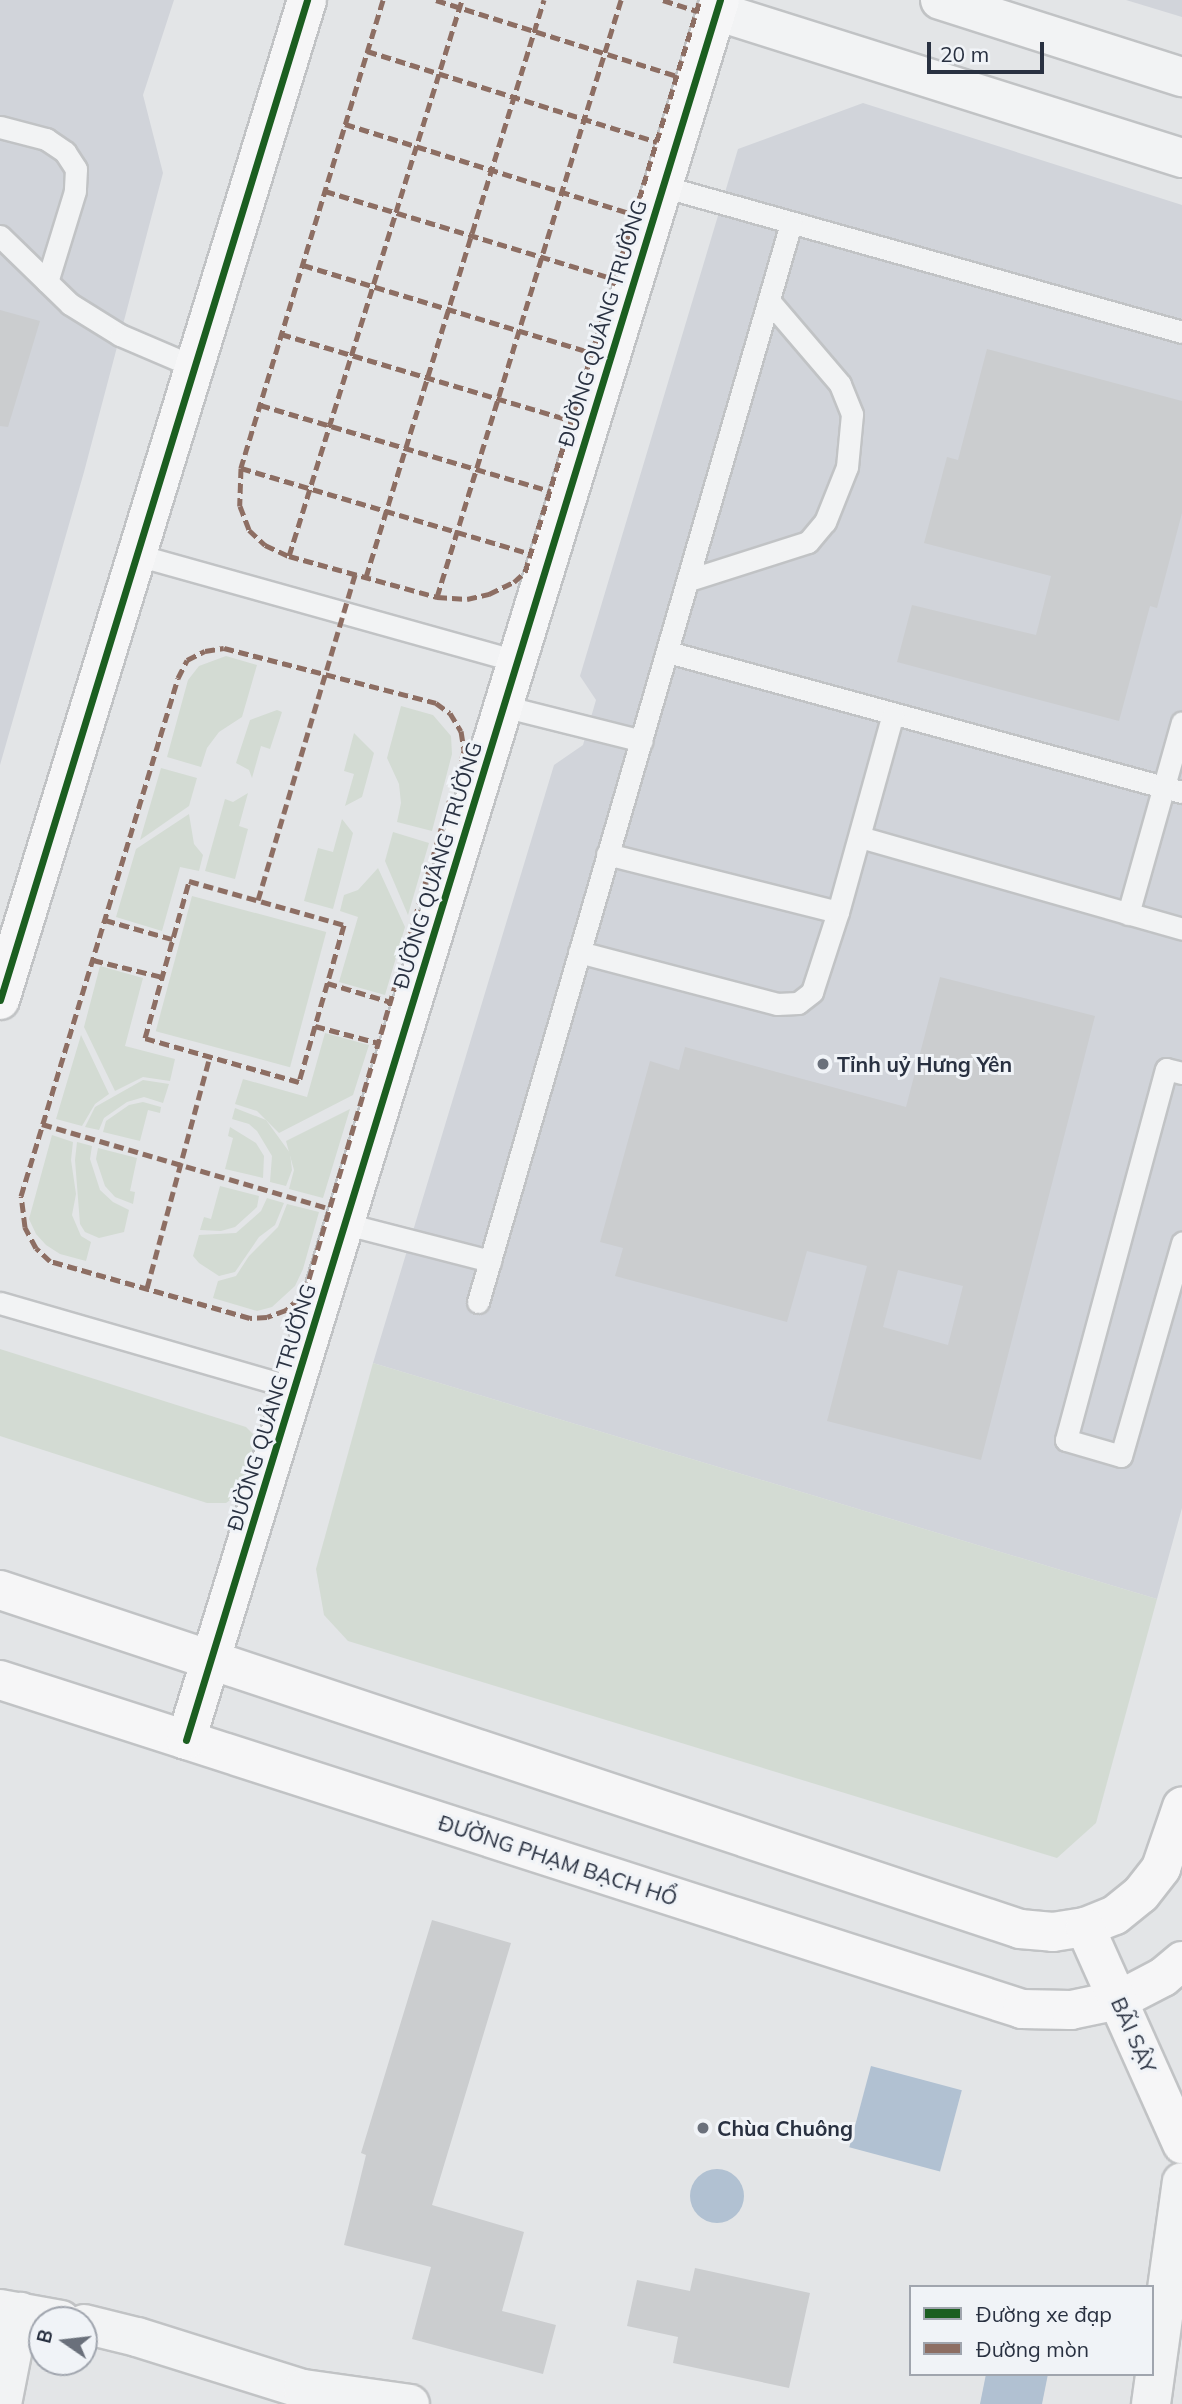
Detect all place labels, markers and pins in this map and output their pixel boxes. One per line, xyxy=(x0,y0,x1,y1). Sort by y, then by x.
place label: Tỉnh uỷ Hưng Yên xyxy=(837,1051,1012,1077)
marker: Tỉnh uỷ Hưng Yên xyxy=(815,1056,831,1072)
place label: Chùa Chuông xyxy=(717,2115,853,2141)
marker: Chùa Chuông xyxy=(695,2120,711,2136)

